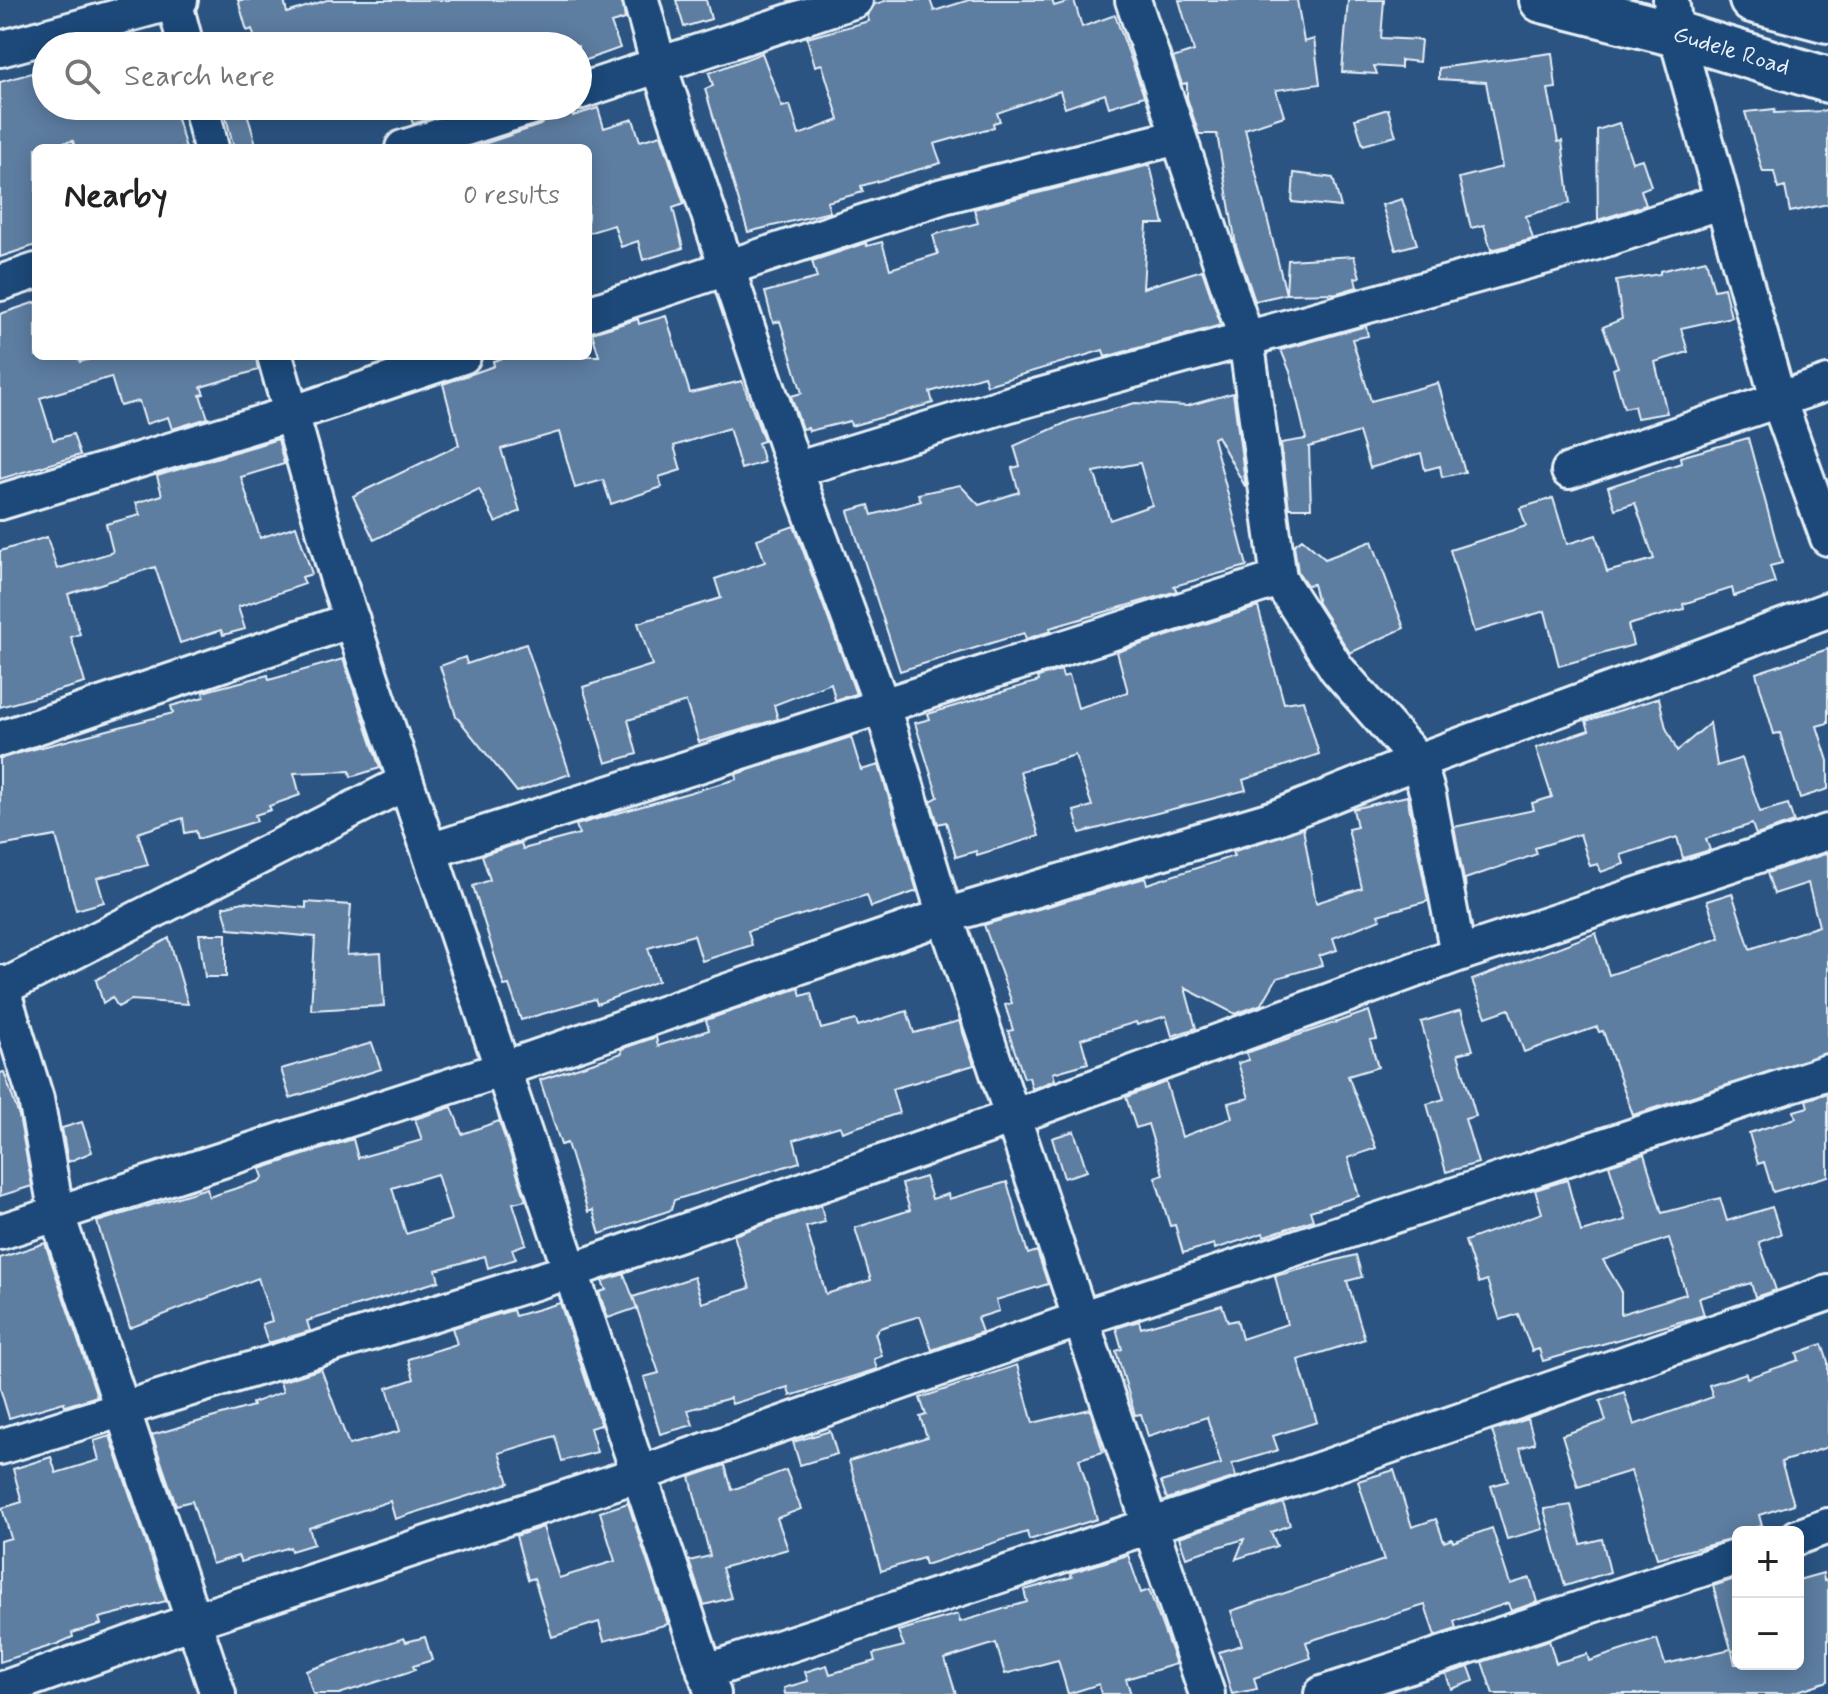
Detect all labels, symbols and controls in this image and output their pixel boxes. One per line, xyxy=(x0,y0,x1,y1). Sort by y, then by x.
street label: Gudele Road xyxy=(1669,18,1793,83)
search box xyxy=(32,32,592,120)
icon: search xyxy=(60,54,104,98)
text: Search here xyxy=(124,57,275,96)
text: Nearby xyxy=(64,174,168,219)
text: 0 results xyxy=(463,179,560,213)
map controls xyxy=(1732,1526,1804,1670)
button: + xyxy=(1732,1526,1804,1598)
button: − xyxy=(1732,1598,1804,1670)

